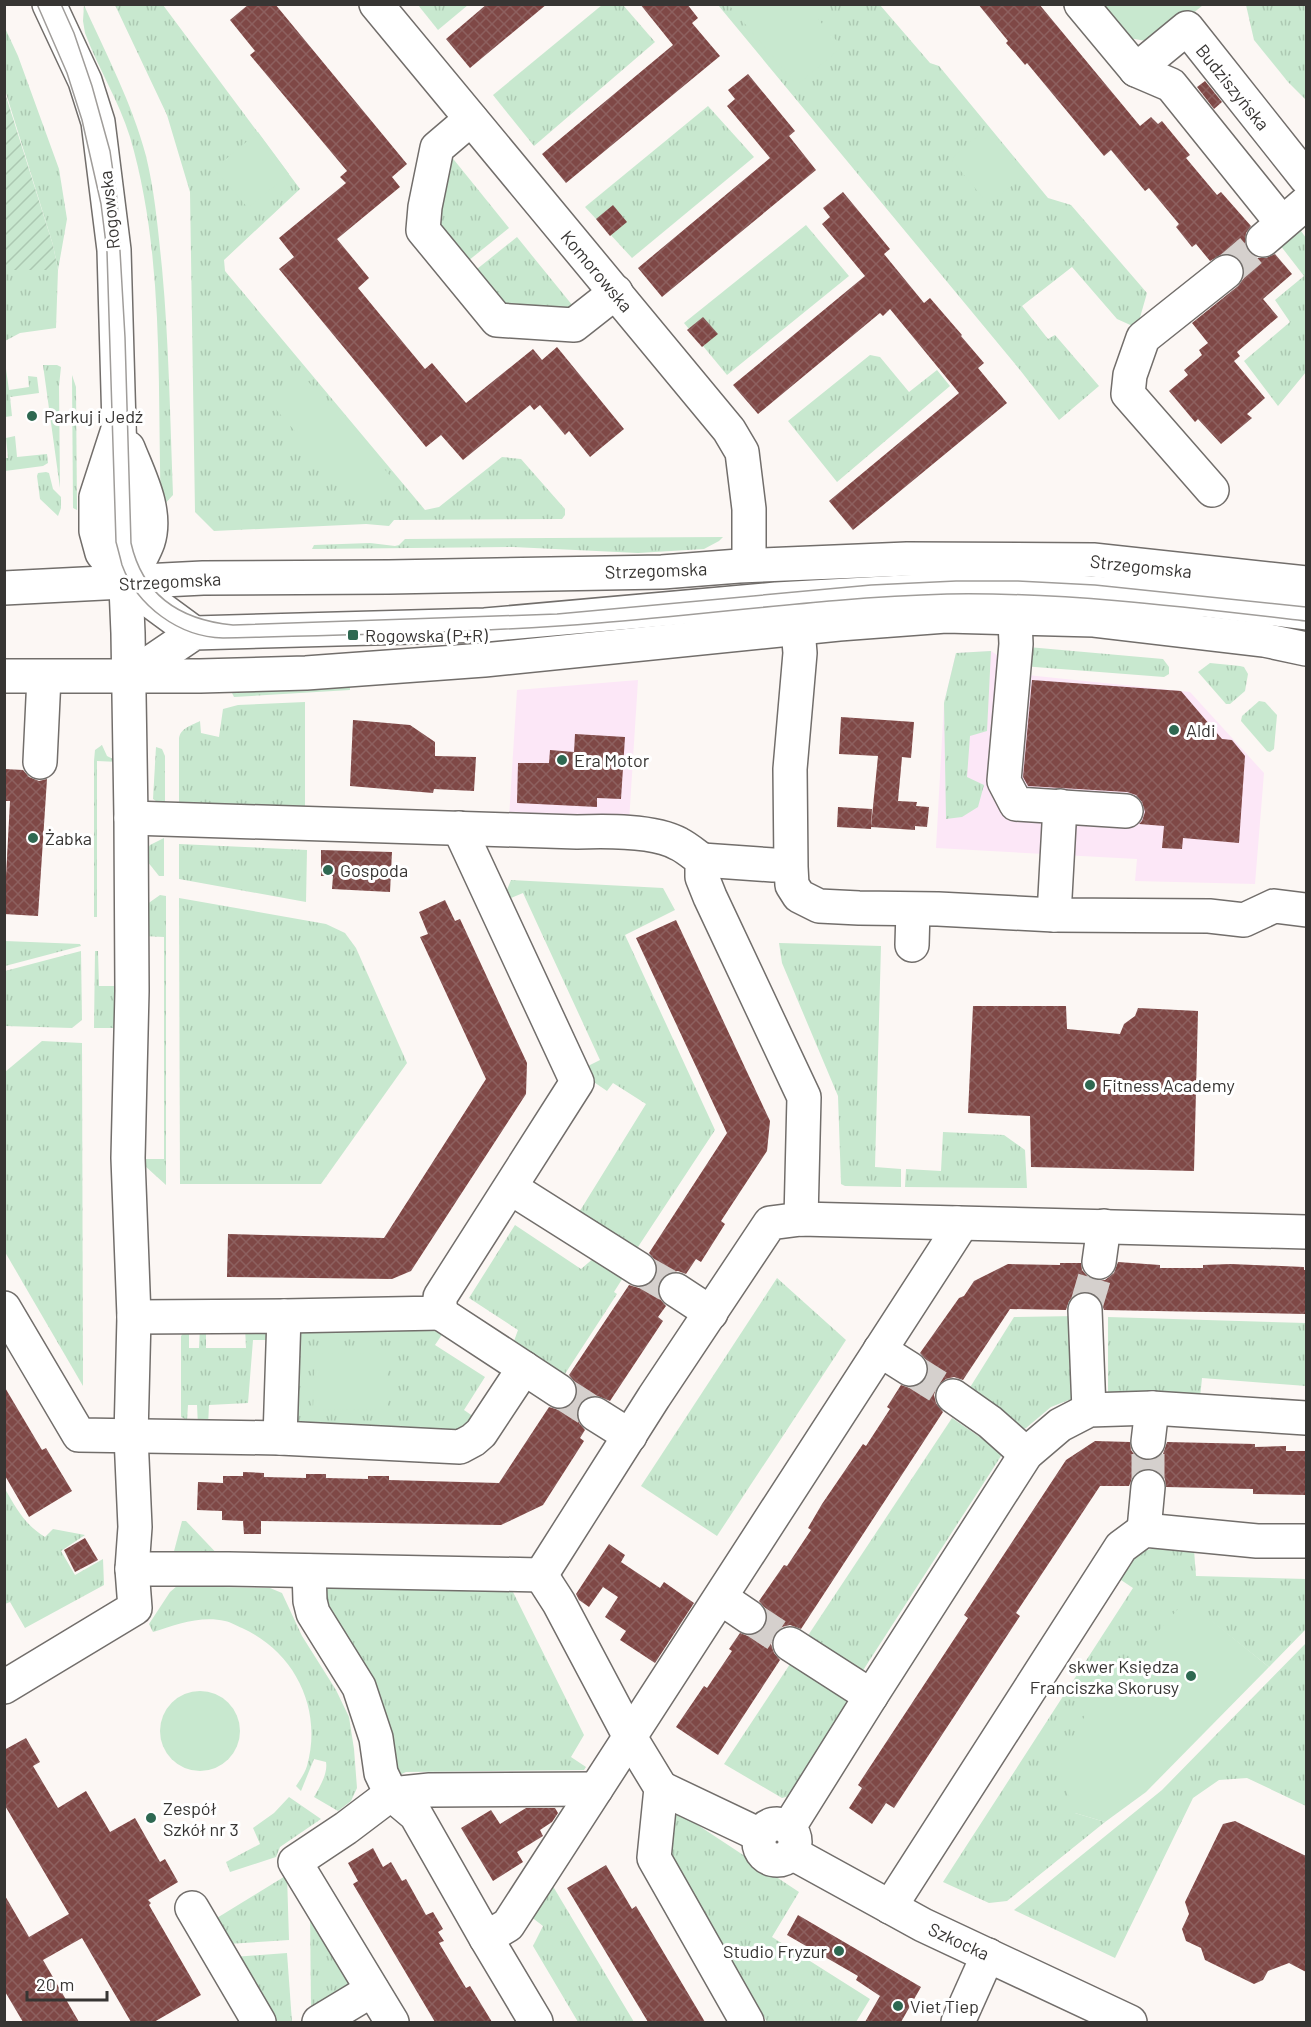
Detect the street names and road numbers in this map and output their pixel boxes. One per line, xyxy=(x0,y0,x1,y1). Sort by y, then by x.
street label: Budziszyńska xyxy=(1192,39,1274,135)
street label: Rogowska xyxy=(94,170,124,250)
street label: Komorowska xyxy=(556,226,638,316)
street label: Strzegomska xyxy=(1089,550,1193,582)
street label: Strzegomska xyxy=(604,557,708,583)
street label: Strzegomska xyxy=(118,567,222,595)
street label: Szkocka xyxy=(925,1917,993,1965)

